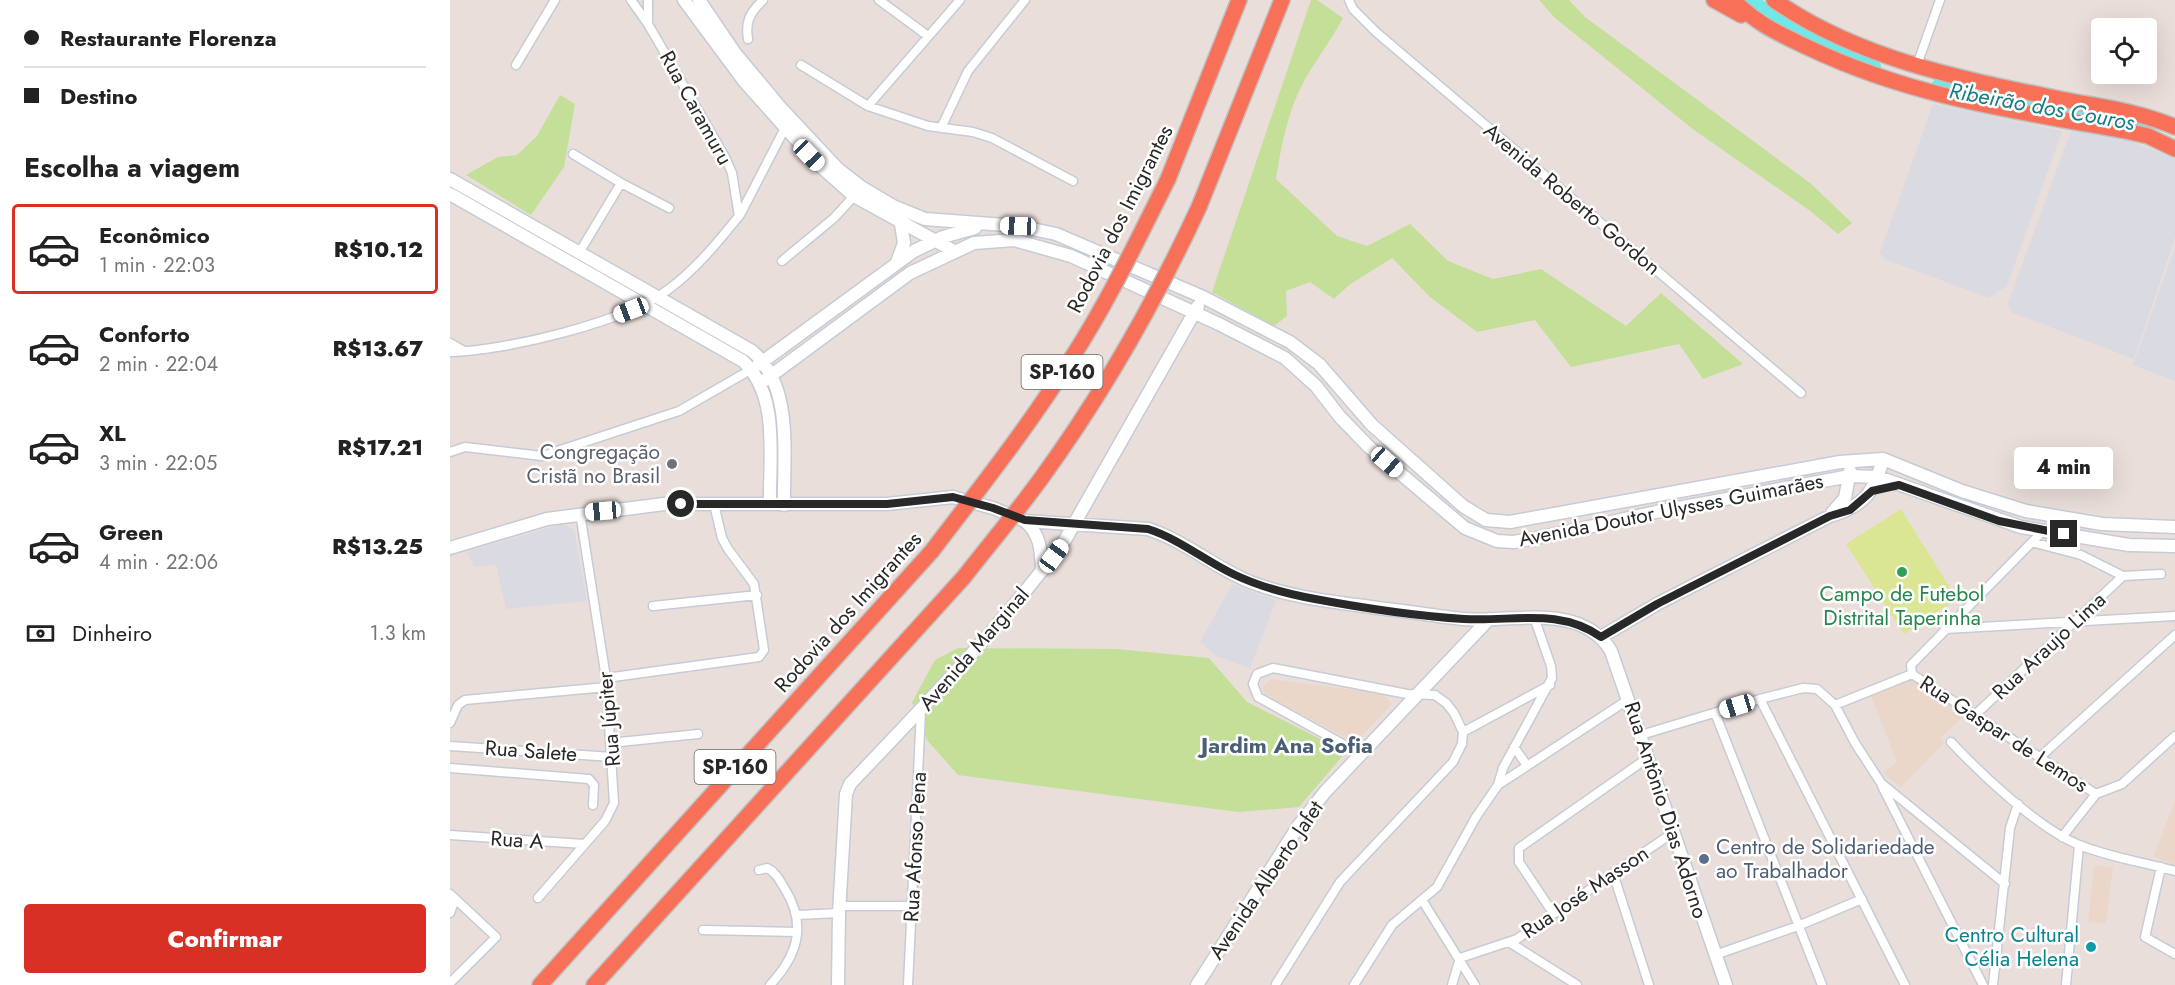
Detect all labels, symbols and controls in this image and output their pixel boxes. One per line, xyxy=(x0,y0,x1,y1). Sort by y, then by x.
map controls xyxy=(2091,18,2157,84)
button: locate xyxy=(2091,18,2157,84)
text: Restaurante Florenza xyxy=(60,22,277,54)
street label: Rua Caramuru xyxy=(652,45,740,171)
water label: Ribeirão dos Couros xyxy=(1947,74,2138,138)
text: Destino xyxy=(60,80,137,112)
street label: Avenida Roberto Gordon xyxy=(1477,116,1667,282)
street label: Rodovia dos Imigrantes xyxy=(1060,120,1180,318)
car xyxy=(790,136,828,174)
text: Escolha a viagem xyxy=(24,148,240,187)
car xyxy=(1000,216,1036,236)
text: Econômico xyxy=(99,219,210,251)
icon: car xyxy=(27,222,81,276)
text: R$10.12 xyxy=(334,233,423,265)
text: 1 min · 22:03 xyxy=(99,251,215,280)
car xyxy=(611,295,651,325)
text: Conforto xyxy=(99,318,190,350)
icon: car xyxy=(27,321,81,375)
text: R$13.67 xyxy=(332,332,423,364)
text: 2 min · 22:04 xyxy=(99,350,218,379)
road number: SP-160 xyxy=(1022,355,1102,389)
text: XL xyxy=(99,417,126,449)
icon: car xyxy=(27,420,81,474)
text: R$17.21 xyxy=(337,431,423,463)
place label: Congregação Cristã no Brasil xyxy=(526,437,660,491)
car xyxy=(1368,443,1406,481)
callout: 4 min xyxy=(2014,447,2114,489)
text: 3 min · 22:05 xyxy=(99,449,217,478)
text: 4 min xyxy=(2036,453,2091,482)
marker: Congregação Cristã no Brasil xyxy=(665,457,679,471)
street label: Avenida Doutor Ulysses Guimarães xyxy=(1516,466,1826,554)
route start xyxy=(667,490,694,517)
car xyxy=(584,500,622,522)
text: Green xyxy=(99,516,163,548)
icon: car xyxy=(27,519,81,573)
route end xyxy=(2050,520,2077,547)
street label: Rodovia dos Imigrantes xyxy=(768,525,928,699)
text: R$13.25 xyxy=(332,530,423,562)
car xyxy=(1036,536,1072,576)
text: 4 min · 22:06 xyxy=(99,548,218,577)
marker: Campo de Futebol Distrital Taperinha xyxy=(1895,565,1909,579)
place label: Campo de Futebol Distrital Taperinha xyxy=(1820,579,1984,633)
street label: Avenida Marginal xyxy=(912,581,1036,717)
street label: Rua Araujo Lima xyxy=(1985,585,2113,707)
icon: cash xyxy=(24,617,57,650)
text: Dinheiro xyxy=(72,617,152,649)
text: 1.3 km xyxy=(370,619,426,648)
street label: Rua Gaspar de Lemos xyxy=(1914,668,2094,800)
street label: Rua Júpiter xyxy=(590,669,628,768)
car xyxy=(1717,692,1757,720)
street label: Rua Antônio Dias Adorno xyxy=(1617,698,1715,922)
district label: Jardim Ana Sofia xyxy=(1197,729,1373,761)
street label: Rua Salete xyxy=(484,733,578,769)
road number: SP-160 xyxy=(694,750,776,784)
street label: Rua Afonso Pena xyxy=(896,771,934,923)
street label: Avenida Alberto Jafet xyxy=(1202,795,1330,965)
street label: Rua A xyxy=(489,823,545,857)
place label: Centro de Solidariedade ao Trabalhador xyxy=(1716,832,1935,886)
street label: Rua José Masson xyxy=(1515,838,1655,946)
marker: Centro de Solidariedade ao Trabalhador xyxy=(1697,852,1711,866)
button: Confirmar xyxy=(24,904,426,973)
place label: Centro Cultural Célia Helena xyxy=(1945,920,2079,974)
marker: Centro Cultural Célia Helena xyxy=(2084,940,2098,954)

